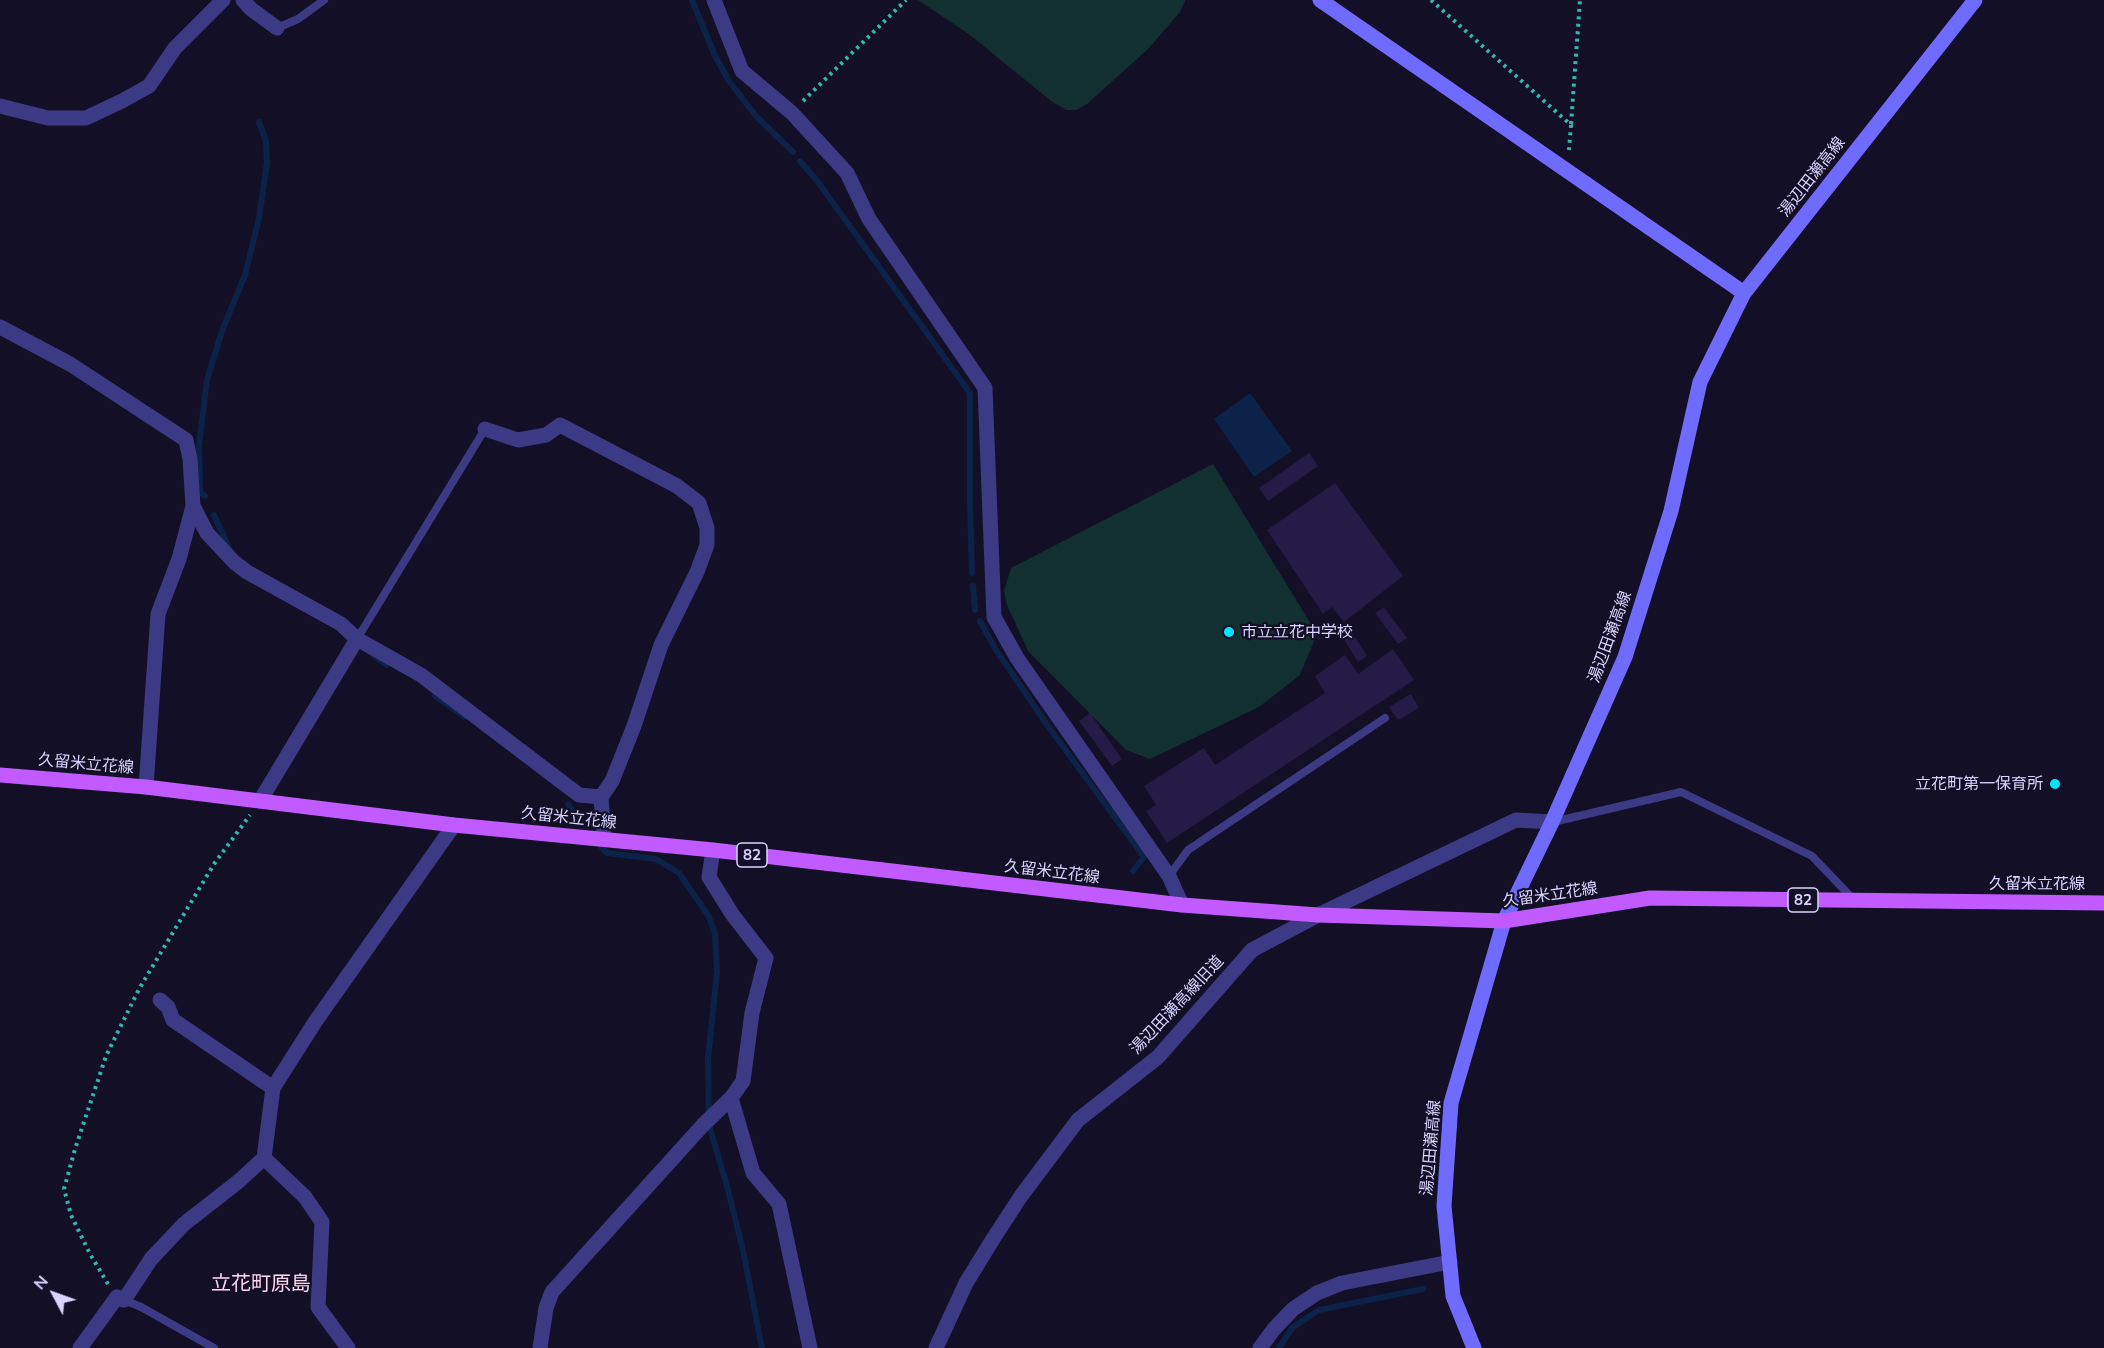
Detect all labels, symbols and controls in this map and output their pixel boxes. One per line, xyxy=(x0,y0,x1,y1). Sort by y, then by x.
street label: 湯辺田瀬高線 xyxy=(1775,133,1849,221)
street label: 湯辺田瀬高線 xyxy=(1585,589,1635,685)
place label: 市立立花中学校 xyxy=(1241,622,1353,642)
marker: 市立立花中学校 xyxy=(1222,625,1236,639)
street label: 久留米立花線 xyxy=(37,750,135,778)
place label: 立花町第一保育所 xyxy=(1915,774,2043,794)
marker: 立花町第一保育所 xyxy=(2048,777,2062,791)
street label: 久留米立花線 xyxy=(520,803,618,833)
road number: 82 xyxy=(737,843,767,867)
street label: 久留米立花線 xyxy=(1003,857,1101,887)
street label: 久留米立花線 xyxy=(1989,874,2085,894)
street label: 久留米立花線 xyxy=(1501,879,1599,911)
road number: 82 xyxy=(1788,888,1818,912)
street label: 湯辺田瀬高線旧道 xyxy=(1126,952,1228,1058)
street label: 湯辺田瀬高線 xyxy=(1417,1099,1445,1197)
north arrow xyxy=(24,1264,84,1324)
text: N xyxy=(29,1271,52,1293)
district label: 立花町原島 xyxy=(211,1272,311,1296)

